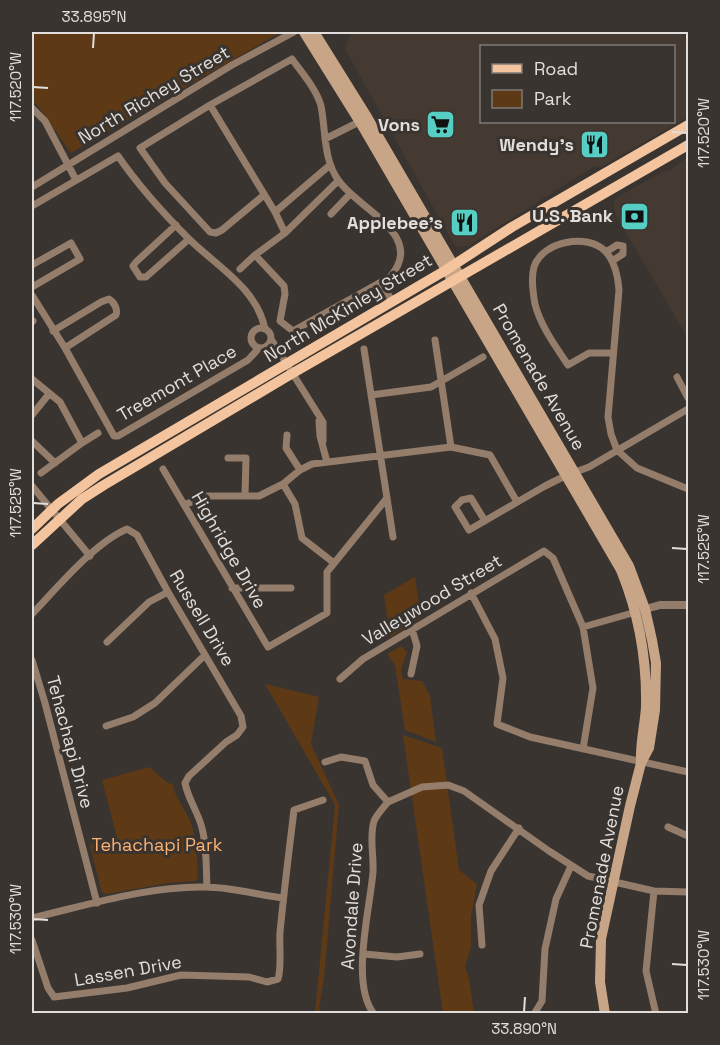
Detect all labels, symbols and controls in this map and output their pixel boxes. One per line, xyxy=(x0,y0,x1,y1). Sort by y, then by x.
text: 33.895°N xyxy=(61,7,127,26)
street label: North Richey Street xyxy=(74,40,234,149)
legend xyxy=(480,45,675,123)
text: 117.520°W xyxy=(6,52,25,122)
text: Road xyxy=(534,57,578,80)
text: Park xyxy=(534,87,572,110)
text: 117.520°W xyxy=(694,98,713,168)
supermarket icon: Vons xyxy=(425,109,457,141)
place label: Vons xyxy=(378,113,420,136)
restaurant icon: Wendy's xyxy=(579,129,611,161)
place label: Wendy's xyxy=(499,133,574,156)
bank icon: U.S. Bank xyxy=(618,200,650,232)
place label: U.S. Bank xyxy=(532,204,613,227)
restaurant icon: Applebee's xyxy=(448,207,480,239)
place label: Applebee's xyxy=(347,211,443,234)
street label: North McKinley Street xyxy=(259,248,436,367)
street label: Promenade Avenue xyxy=(488,299,591,454)
street label: Treemont Place xyxy=(113,339,241,426)
text: 117.525°W xyxy=(6,468,25,538)
street label: Highridge Drive xyxy=(187,487,272,612)
text: 117.525°W xyxy=(694,514,713,584)
street label: Valleywood Street xyxy=(358,549,506,650)
street label: Russell Drive xyxy=(165,565,240,670)
street label: Tehachapi Drive xyxy=(42,673,99,811)
street label: Promenade Avenue xyxy=(574,783,629,951)
park label: Tehachapi Park xyxy=(92,833,223,856)
street label: Avondale Drive xyxy=(336,842,367,970)
text: 117.530°W xyxy=(6,884,25,954)
text: 117.530°W xyxy=(694,930,713,1000)
street label: Lassen Drive xyxy=(72,950,183,991)
text: 33.890°N xyxy=(491,1019,557,1038)

